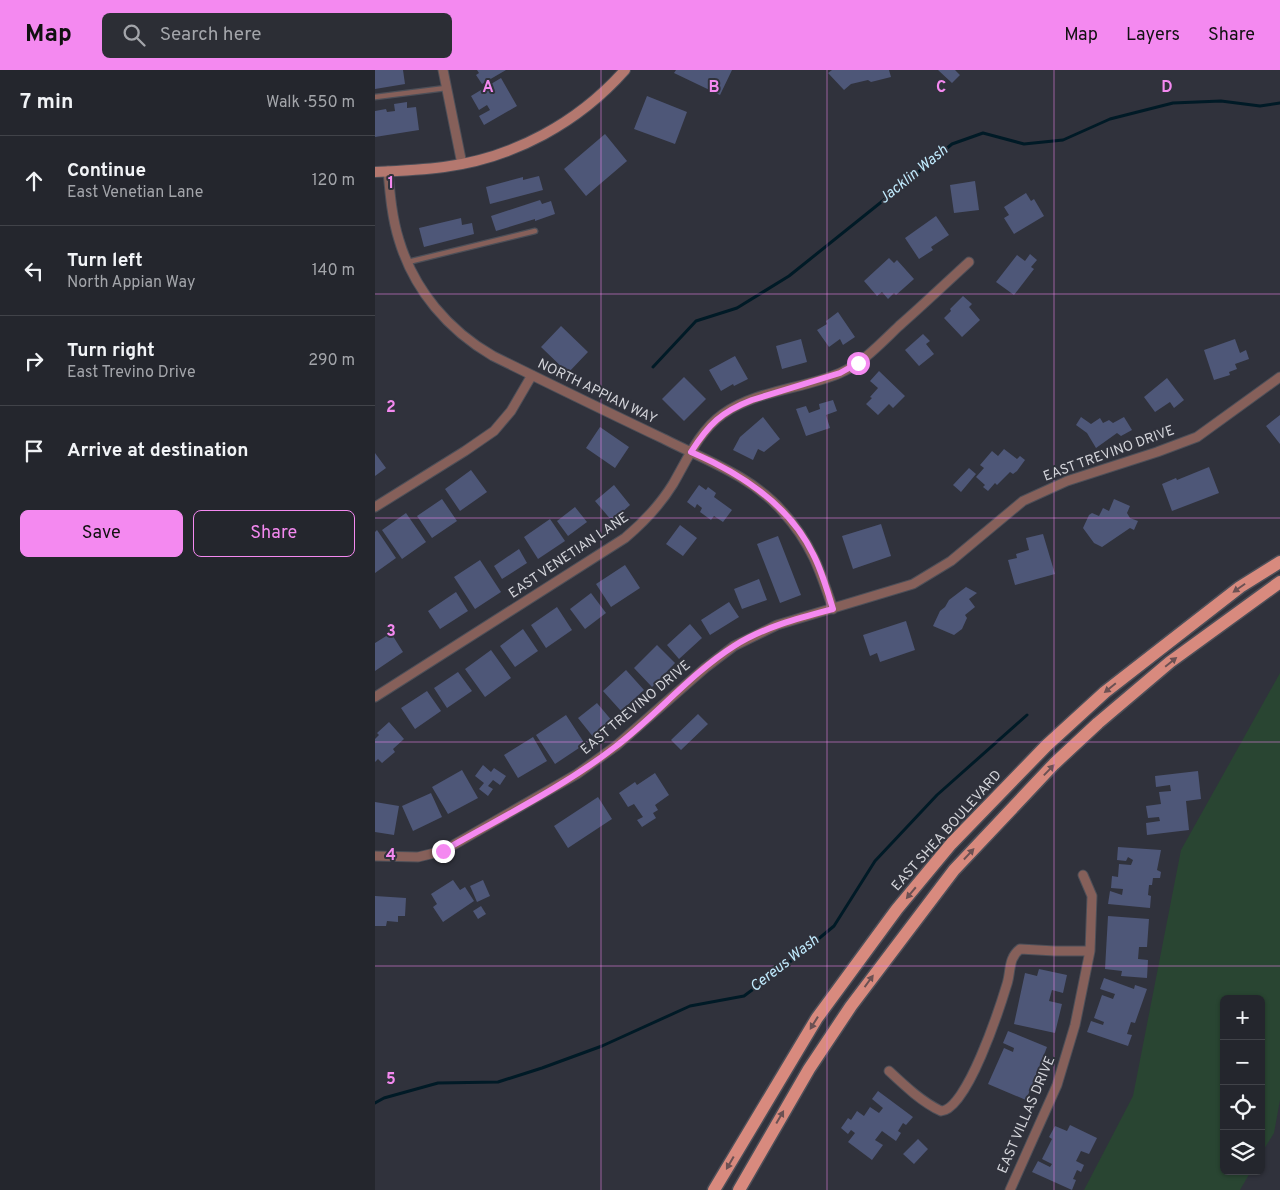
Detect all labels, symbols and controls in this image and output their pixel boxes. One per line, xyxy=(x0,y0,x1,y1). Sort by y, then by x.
search box xyxy=(102,13,452,58)
text: Map xyxy=(25,20,72,50)
icon: search xyxy=(120,21,148,49)
text: Search here xyxy=(160,23,261,47)
text: Map xyxy=(1064,24,1098,47)
text: Layers xyxy=(1126,24,1180,47)
text: Share xyxy=(1208,24,1255,47)
text: A xyxy=(482,78,494,98)
text: B xyxy=(708,78,720,98)
text: C xyxy=(936,78,946,98)
text: D xyxy=(1161,78,1173,98)
text: 7 min xyxy=(20,89,73,116)
text: Walk · 550 m xyxy=(266,93,355,113)
water label: Jacklin Wash xyxy=(876,141,952,209)
text: Continue xyxy=(67,159,146,183)
icon: ahead xyxy=(20,167,48,195)
text: 120 m xyxy=(312,171,355,191)
text: 1 xyxy=(388,174,394,194)
text: East Venetian Lane xyxy=(67,183,203,203)
text: Turn left xyxy=(67,249,143,273)
icon: left xyxy=(20,257,48,285)
text: 140 m xyxy=(312,261,355,281)
text: North Appian Way xyxy=(67,273,195,293)
text: Turn right xyxy=(67,339,155,363)
icon: right xyxy=(20,347,48,375)
text: 290 m xyxy=(308,351,355,371)
route start xyxy=(847,352,870,375)
street label: NORTH APPIAN WAY xyxy=(535,356,659,428)
text: East Trevino Drive xyxy=(67,363,196,383)
text: 2 xyxy=(386,398,396,418)
street label: EAST TREVINO DRIVE xyxy=(1041,422,1177,486)
icon: arrive xyxy=(20,437,48,465)
text: Arrive at destination xyxy=(67,439,248,463)
street label: EAST VENETIAN LANE xyxy=(506,509,632,603)
button: Save xyxy=(20,510,183,557)
button: Share xyxy=(193,510,355,557)
one-way arrow xyxy=(1232,583,1246,593)
text: 3 xyxy=(386,622,396,642)
one-way arrow xyxy=(1164,656,1177,667)
street label: EAST TREVINO DRIVE xyxy=(578,657,694,759)
one-way arrow xyxy=(1104,682,1117,693)
one-way arrow xyxy=(1043,764,1055,776)
street label: EAST SHEA BOULEVARD xyxy=(888,767,1006,895)
route end xyxy=(432,840,455,863)
text: 4 xyxy=(386,846,396,866)
one-way arrow xyxy=(963,848,975,860)
one-way arrow xyxy=(905,886,916,899)
water label: Cereus Wash xyxy=(747,931,823,997)
one-way arrow xyxy=(863,975,874,988)
map controls xyxy=(1220,995,1265,1175)
button: + xyxy=(1220,995,1265,1040)
one-way arrow xyxy=(809,1017,819,1030)
button: − xyxy=(1220,1040,1265,1085)
street label: EAST VILLAS DRIVE xyxy=(995,1054,1059,1176)
text: 5 xyxy=(386,1070,396,1090)
button: locate xyxy=(1220,1085,1265,1130)
one-way arrow xyxy=(776,1111,785,1124)
button: layers xyxy=(1220,1130,1265,1175)
one-way arrow xyxy=(726,1156,735,1169)

